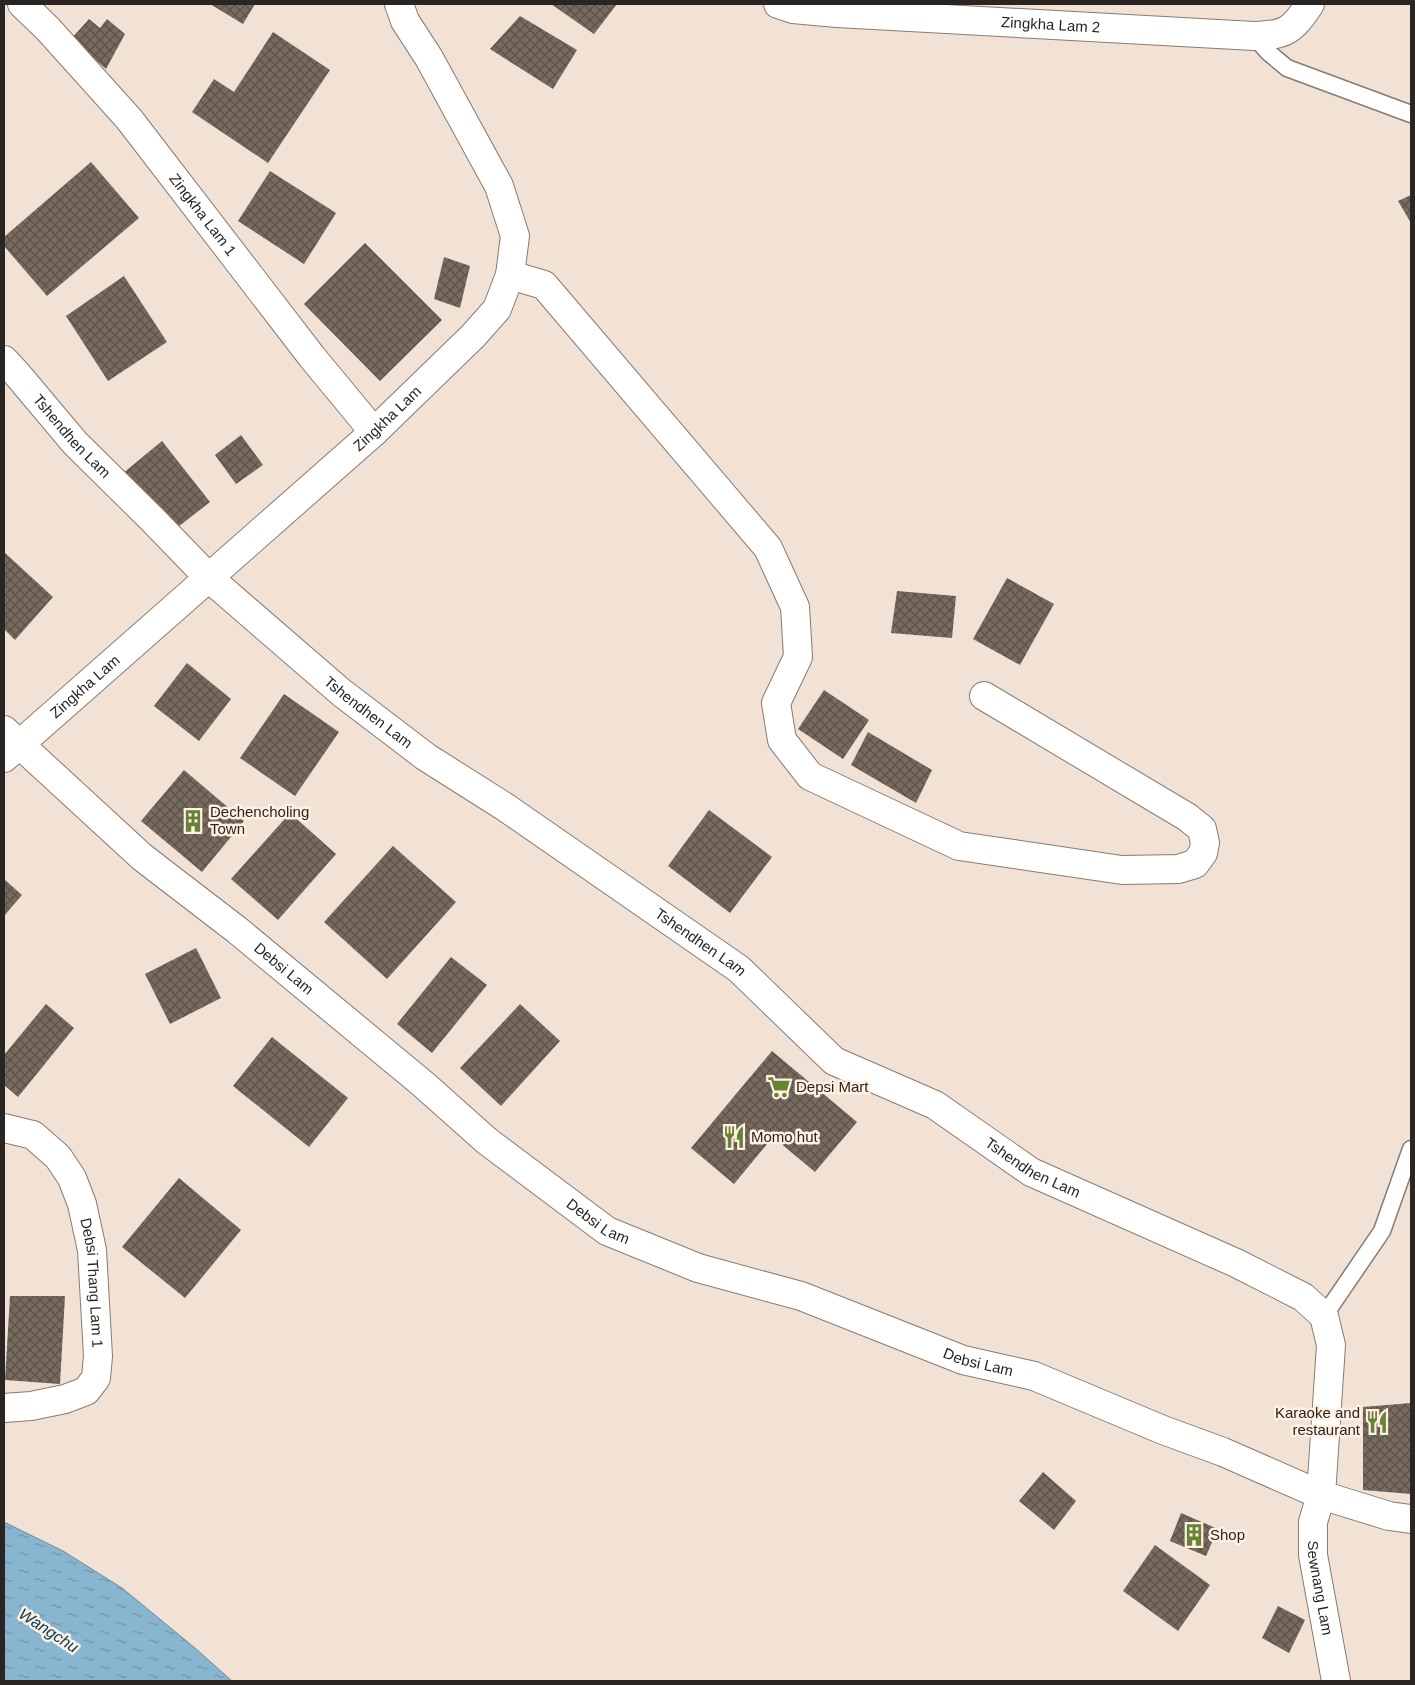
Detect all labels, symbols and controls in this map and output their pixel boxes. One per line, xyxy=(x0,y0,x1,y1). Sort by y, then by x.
street label: Zingkha Lam 2 xyxy=(1001,13,1101,36)
street label: Zingkha Lam 1 xyxy=(166,170,240,259)
street label: Zingkha Lam xyxy=(350,382,424,454)
street label: Tshendhen Lam xyxy=(30,391,114,481)
street label: Zingkha Lam xyxy=(47,651,123,721)
street label: Tshendhen Lam xyxy=(321,673,416,752)
place label: Dechencholing Town xyxy=(210,803,309,837)
building icon: Dechencholing Town xyxy=(180,808,206,834)
street label: Tshendhen Lam xyxy=(652,904,750,979)
street label: Debsi Lam xyxy=(251,939,317,998)
supermarket icon: Depsi Mart xyxy=(766,1074,792,1100)
place label: Depsi Mart xyxy=(796,1078,869,1095)
restaurant icon: Momo hut xyxy=(721,1124,747,1150)
place label: Momo hut xyxy=(751,1128,819,1145)
street label: Tshendhen Lam xyxy=(982,1134,1083,1201)
street label: Debsi Lam xyxy=(563,1195,632,1247)
street label: Debsi Thang Lam 1 xyxy=(77,1216,107,1348)
street label: Debsi Lam xyxy=(941,1344,1015,1379)
place label: Karaoke and restaurant xyxy=(1275,1404,1361,1438)
restaurant icon: Karaoke and restaurant xyxy=(1364,1409,1390,1435)
building icon: Shop xyxy=(1181,1522,1207,1548)
place label: Shop xyxy=(1210,1526,1245,1543)
street label: Sewnang Lam xyxy=(1305,1540,1336,1637)
water label: Wangchu xyxy=(16,1605,82,1656)

